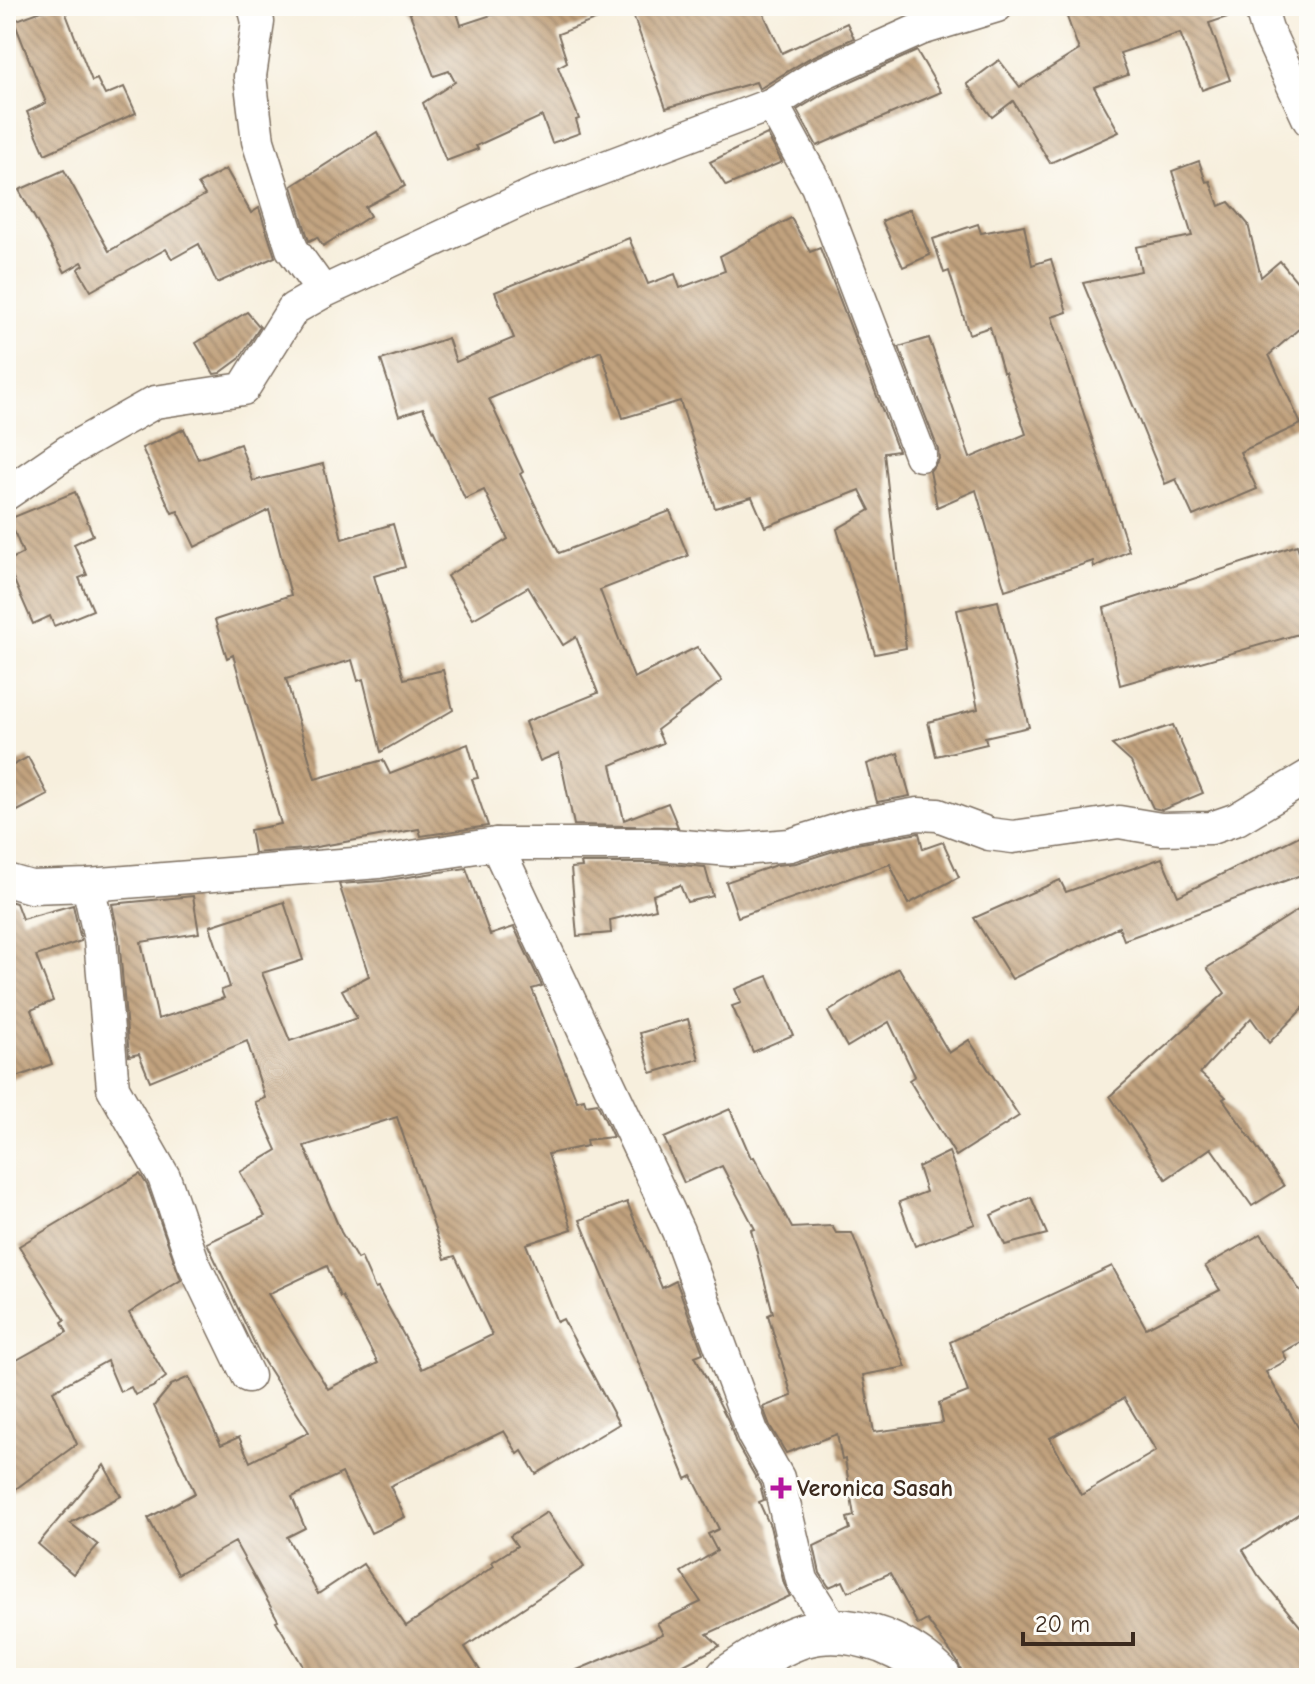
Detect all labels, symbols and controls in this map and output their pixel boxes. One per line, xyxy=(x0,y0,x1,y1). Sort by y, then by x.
place label: Veronica Sasah xyxy=(797,1474,953,1502)
marker: Veronica Sasah xyxy=(772,1479,790,1497)
scale bar xyxy=(1023,1596,1133,1646)
text: 20 m xyxy=(1035,1610,1090,1638)

